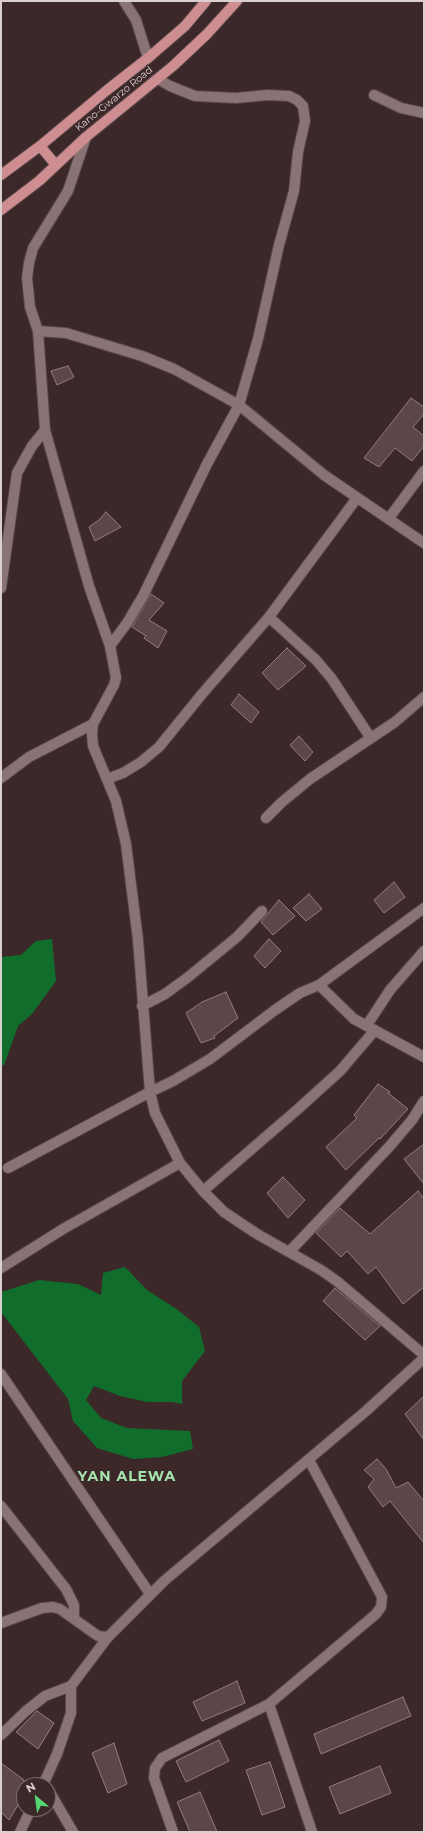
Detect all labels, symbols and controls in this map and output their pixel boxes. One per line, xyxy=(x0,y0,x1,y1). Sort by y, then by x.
street label: Kano-Gwarzo Road xyxy=(73,64,155,134)
district label: YAN ALEWA xyxy=(78,1469,176,1485)
north arrow xyxy=(16,1777,56,1817)
text: N xyxy=(23,1779,38,1796)

